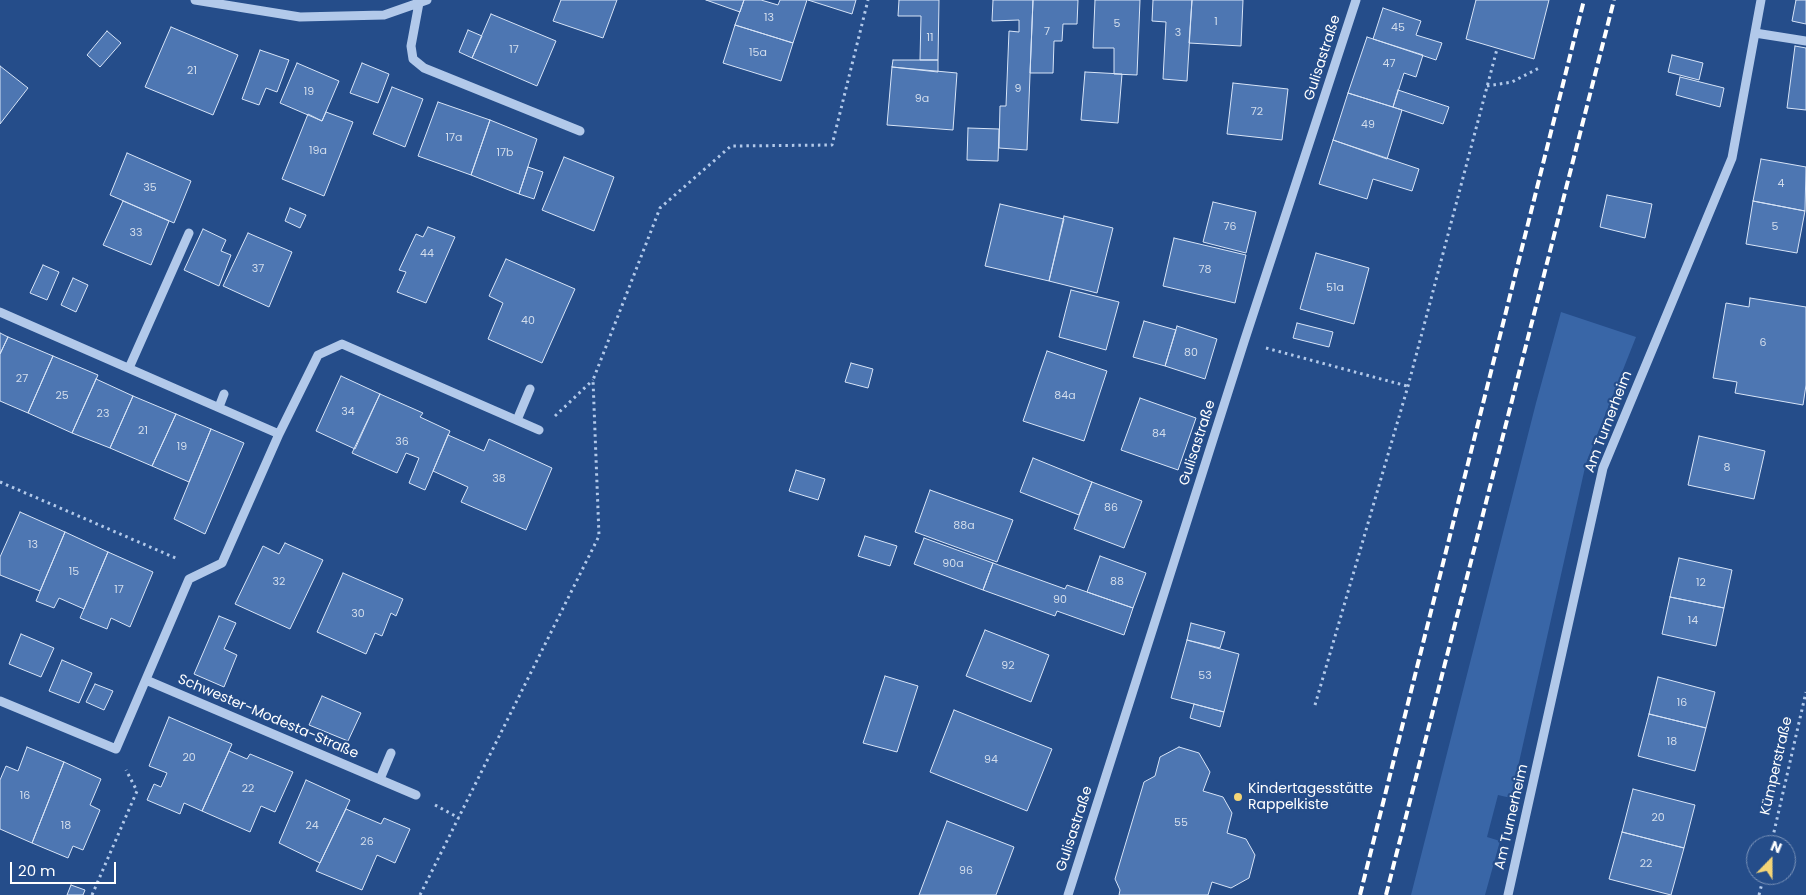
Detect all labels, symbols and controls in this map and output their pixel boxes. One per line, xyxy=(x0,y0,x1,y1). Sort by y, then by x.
house number: 13 xyxy=(764,11,774,25)
street label: Gulisastraße xyxy=(1301,13,1345,103)
house number: 1 xyxy=(1214,15,1218,29)
house number: 5 xyxy=(1114,17,1120,31)
house number: 45 xyxy=(1391,21,1405,35)
house number: 7 xyxy=(1044,25,1050,39)
house number: 3 xyxy=(1175,26,1181,40)
house number: 11 xyxy=(926,31,934,45)
house number: 17 xyxy=(509,43,519,57)
house number: 15a xyxy=(749,46,767,60)
house number: 47 xyxy=(1383,57,1395,71)
house number: 21 xyxy=(187,64,197,78)
house number: 9 xyxy=(1015,82,1021,96)
house number: 19 xyxy=(304,85,314,99)
house number: 9a xyxy=(915,92,929,106)
house number: 72 xyxy=(1251,105,1263,119)
house number: 49 xyxy=(1361,118,1375,132)
house number: 17a xyxy=(446,131,462,145)
house number: 19a xyxy=(309,144,327,158)
house number: 17b xyxy=(497,146,513,160)
house number: 4 xyxy=(1778,177,1784,191)
house number: 35 xyxy=(143,181,157,195)
house number: 76 xyxy=(1224,220,1236,234)
house number: 5 xyxy=(1772,220,1778,234)
house number: 33 xyxy=(130,226,142,240)
house number: 44 xyxy=(420,247,434,261)
house number: 37 xyxy=(252,262,264,276)
house number: 78 xyxy=(1199,263,1211,277)
house number: 51a xyxy=(1326,281,1344,295)
house number: 40 xyxy=(521,314,535,328)
house number: 6 xyxy=(1760,336,1766,350)
house number: 80 xyxy=(1184,346,1198,360)
street label: Am Turnerheim xyxy=(1582,369,1636,475)
house number: 27 xyxy=(16,372,28,386)
house number: 25 xyxy=(55,389,69,403)
house number: 84a xyxy=(1054,389,1076,403)
street label: Gulisastraße xyxy=(1176,398,1220,488)
house number: 34 xyxy=(341,405,355,419)
house number: 23 xyxy=(97,407,109,421)
house number: 21 xyxy=(138,424,148,438)
house number: 84 xyxy=(1152,427,1166,441)
house number: 36 xyxy=(395,435,409,449)
house number: 19 xyxy=(177,440,187,454)
house number: 8 xyxy=(1724,461,1730,475)
house number: 38 xyxy=(492,472,506,486)
house number: 86 xyxy=(1104,501,1118,515)
house number: 88a xyxy=(953,519,975,533)
house number: 13 xyxy=(28,538,38,552)
house number: 90a xyxy=(942,557,964,571)
house number: 15 xyxy=(69,565,79,579)
house number: 32 xyxy=(273,575,285,589)
house number: 88 xyxy=(1110,575,1124,589)
house number: 12 xyxy=(1696,576,1706,590)
house number: 17 xyxy=(114,583,124,597)
house number: 90 xyxy=(1053,593,1067,607)
house number: 30 xyxy=(351,607,365,621)
house number: 14 xyxy=(1688,614,1698,628)
house number: 92 xyxy=(1001,659,1015,673)
house number: 53 xyxy=(1198,669,1212,683)
street label: Schwester-Modesta-Straße xyxy=(175,671,361,763)
house number: 16 xyxy=(1677,696,1687,710)
street label: Kümperstraße xyxy=(1758,715,1796,817)
house number: 18 xyxy=(1667,735,1677,749)
house number: 20 xyxy=(182,751,196,765)
house number: 94 xyxy=(984,753,998,767)
street label: Am Turnerheim xyxy=(1492,763,1532,871)
place label: Kindertagesstätte Rappelkiste xyxy=(1248,781,1373,814)
house number: 22 xyxy=(242,782,254,796)
street label: Gulisastraße xyxy=(1053,784,1097,874)
house number: 16 xyxy=(20,789,30,803)
marker: Kindertagesstätte Rappelkiste xyxy=(1232,791,1244,803)
house number: 20 xyxy=(1651,811,1665,825)
house number: 55 xyxy=(1174,816,1188,830)
house number: 18 xyxy=(61,819,71,833)
house number: 24 xyxy=(305,819,319,833)
house number: 26 xyxy=(360,835,374,849)
north arrow xyxy=(1746,835,1796,885)
text: N xyxy=(1768,836,1785,858)
scale bar xyxy=(12,852,119,884)
house number: 22 xyxy=(1640,857,1652,871)
text: 20 m xyxy=(18,860,56,881)
house number: 96 xyxy=(959,864,973,878)

